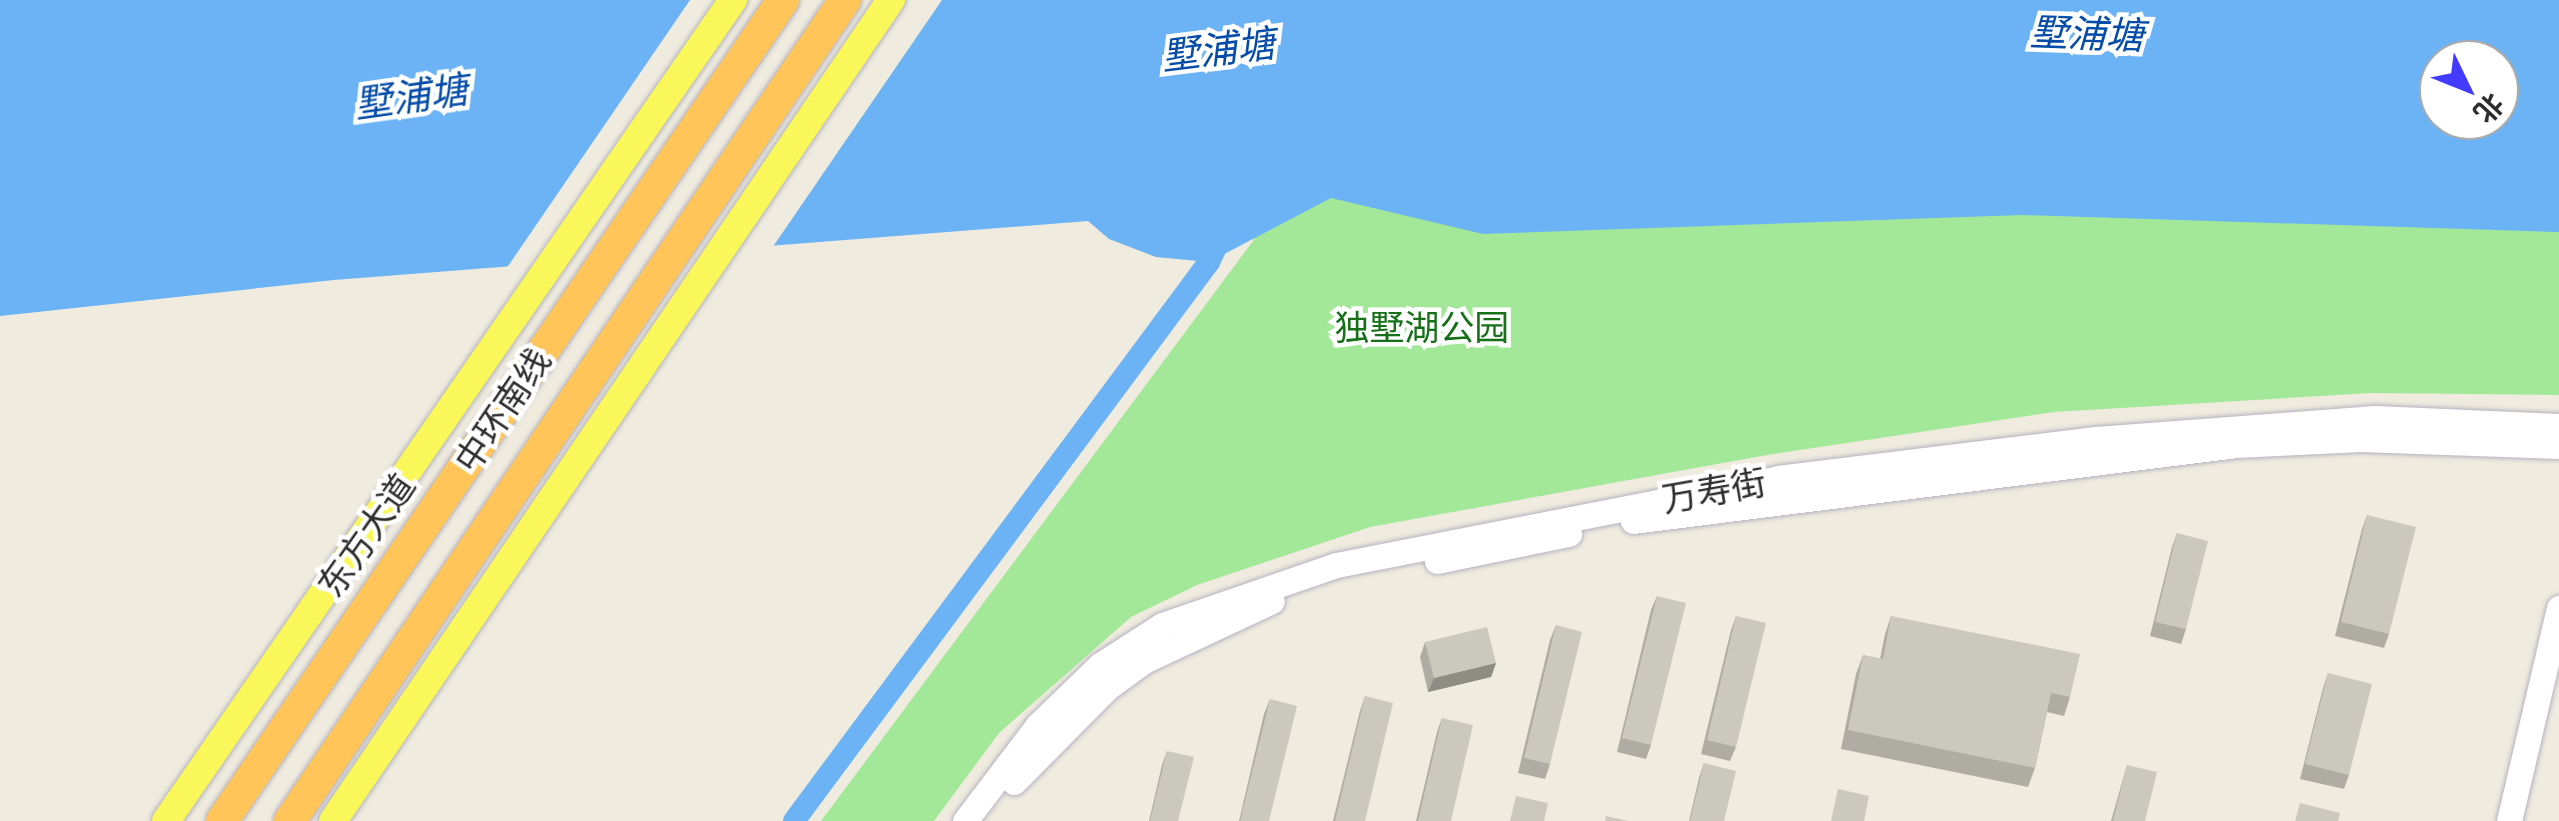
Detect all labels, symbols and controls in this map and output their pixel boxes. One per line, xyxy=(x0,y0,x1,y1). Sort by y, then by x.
water label: 墅浦塘 xyxy=(2029,8,2145,58)
water label: 墅浦塘 xyxy=(1159,19,1277,79)
north arrow xyxy=(2419,40,2519,140)
water label: 墅浦塘 xyxy=(351,65,471,127)
text: 北 xyxy=(2466,86,2513,132)
park label: 独墅湖公园 xyxy=(1335,306,1509,348)
street label: 中环南线 xyxy=(445,340,559,480)
street label: 万寿街 xyxy=(1659,460,1769,520)
street label: 东方大道 xyxy=(309,466,423,604)

